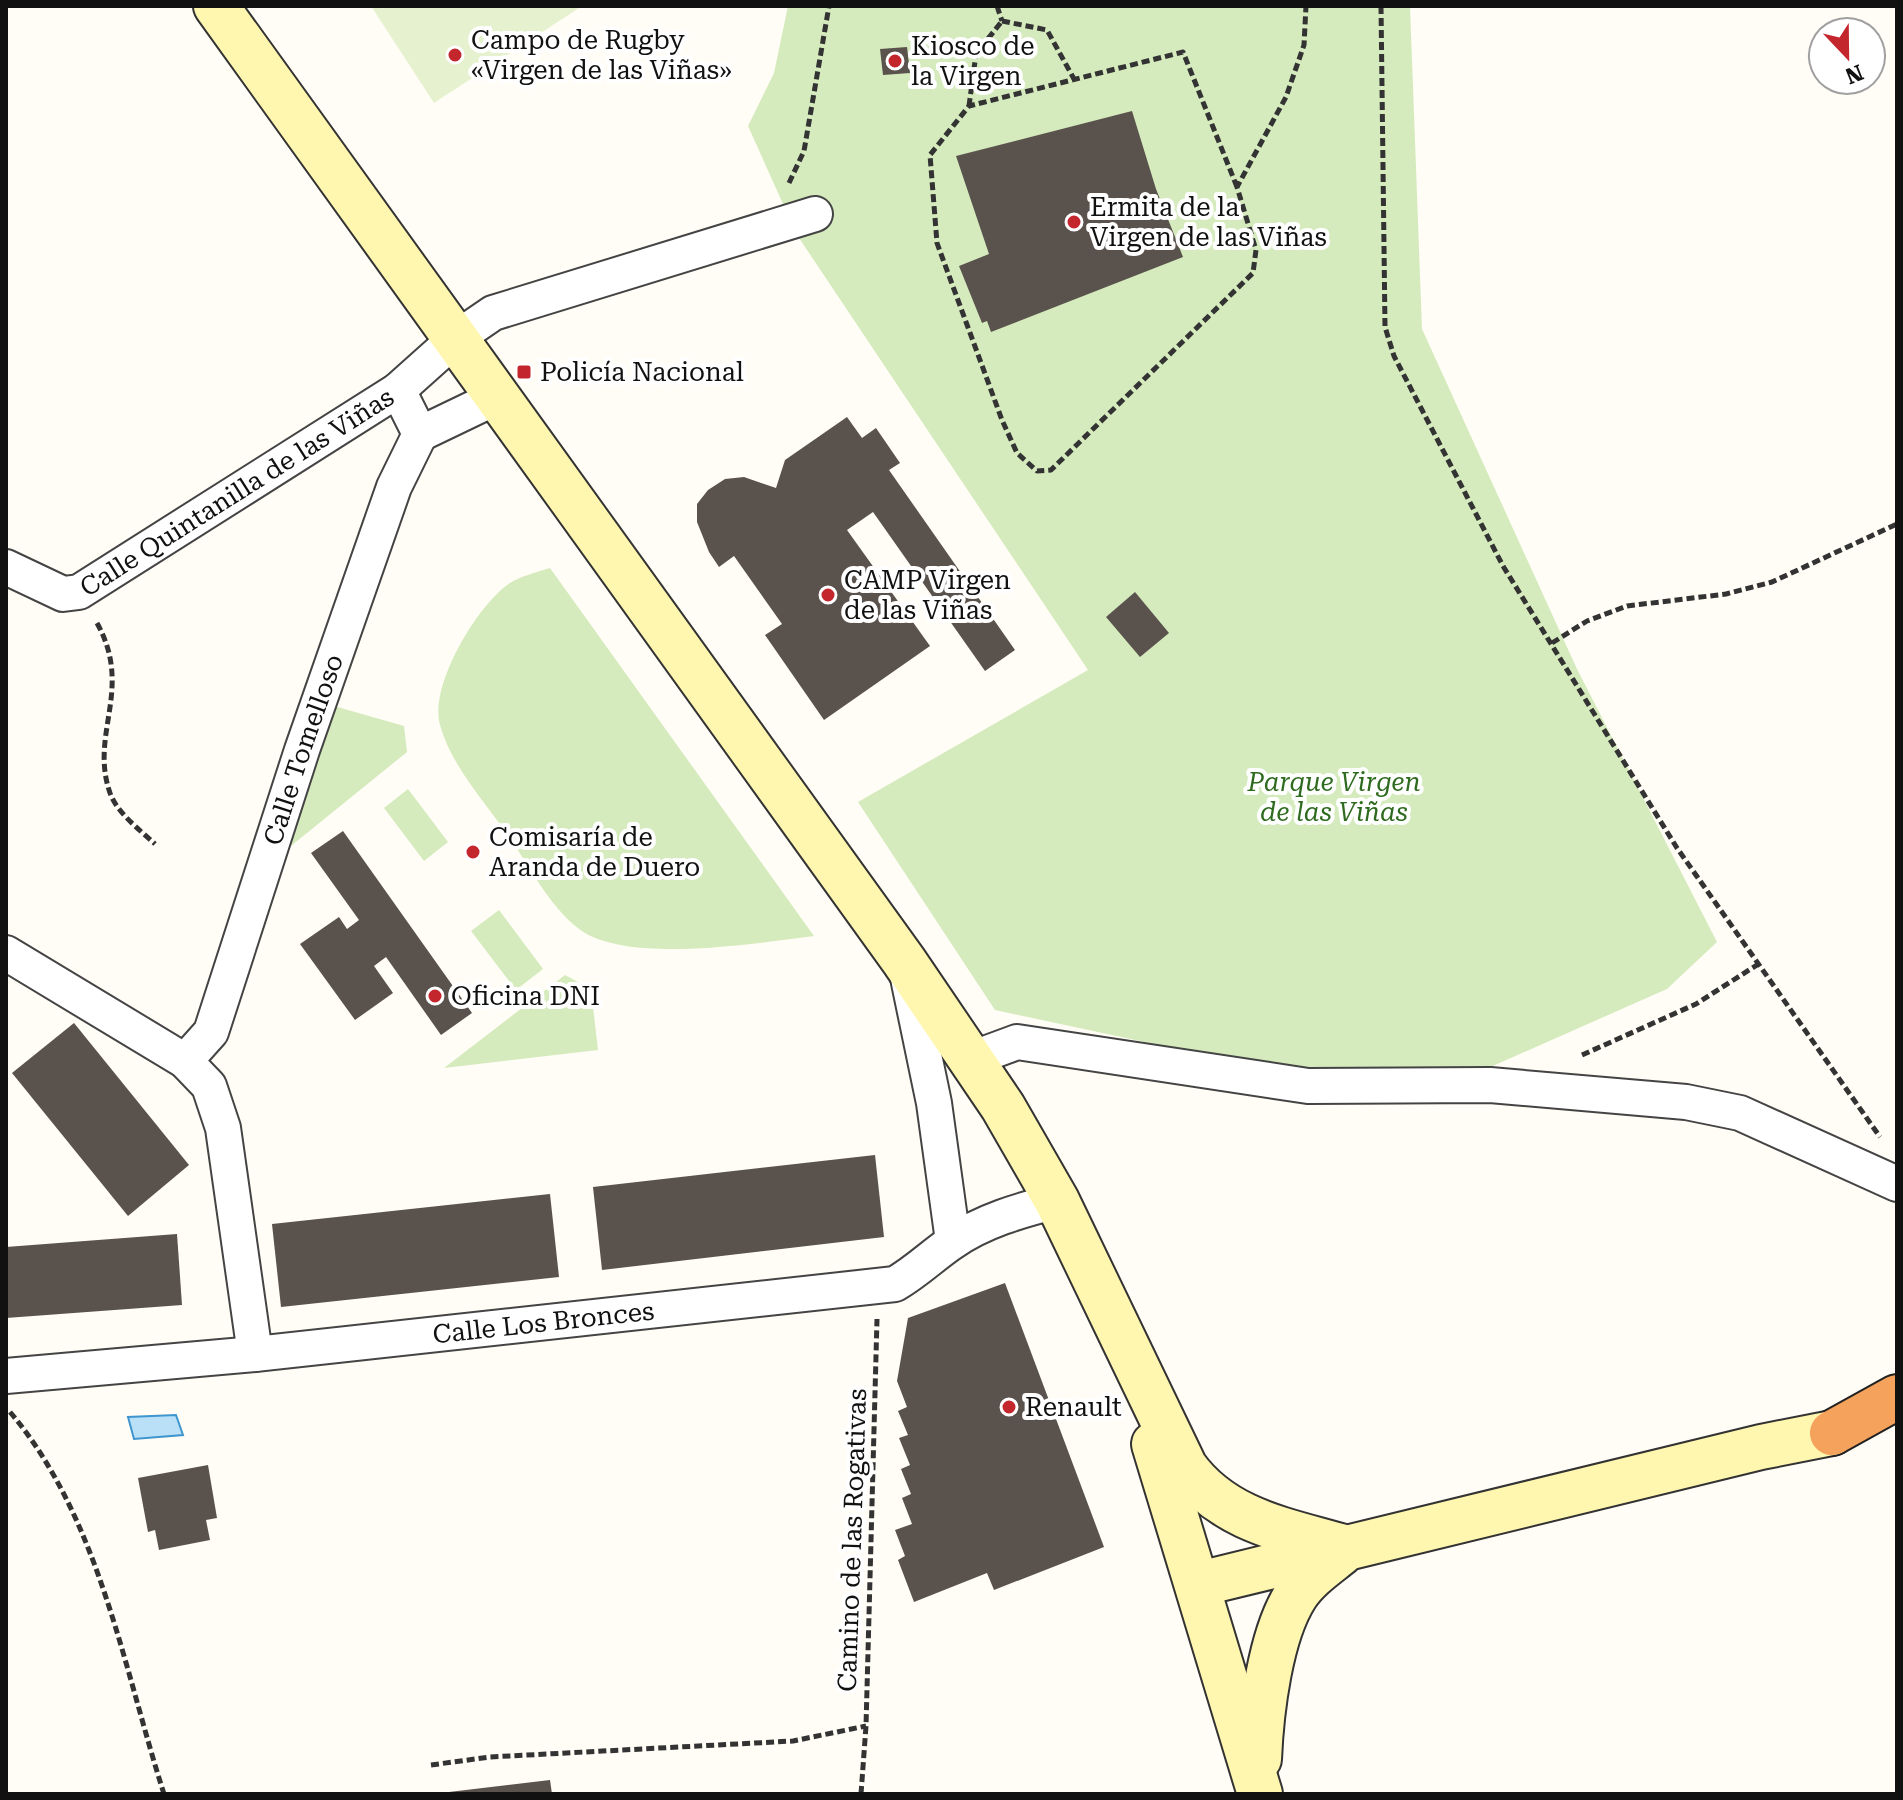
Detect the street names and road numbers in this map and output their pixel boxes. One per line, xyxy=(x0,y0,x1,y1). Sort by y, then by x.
street label: Calle Quintanilla de las Viñas xyxy=(74,382,399,603)
street label: Calle Tomelloso xyxy=(257,650,349,849)
street label: Calle Los Bronces xyxy=(431,1295,656,1349)
street label: Camino de las Rogativas xyxy=(832,1388,872,1692)

